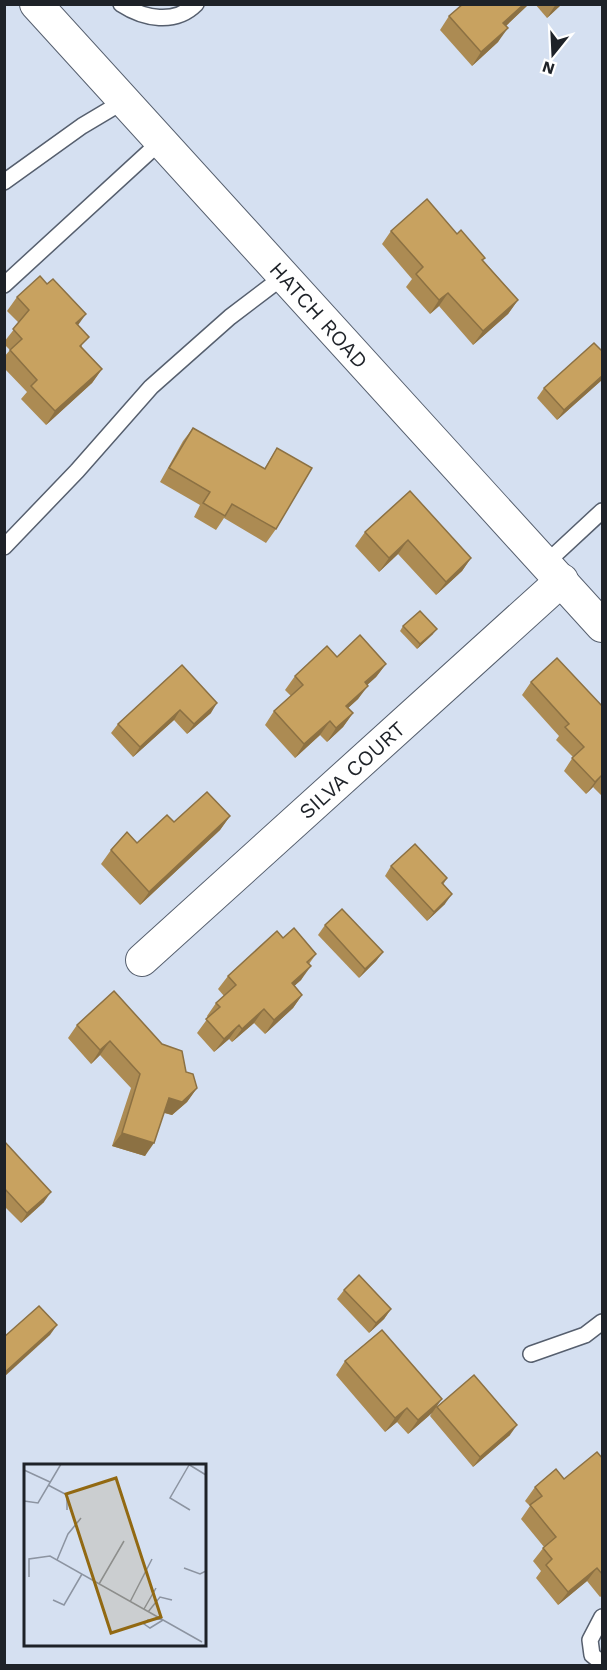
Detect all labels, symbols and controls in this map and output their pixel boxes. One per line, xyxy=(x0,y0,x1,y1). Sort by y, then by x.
north arrow xyxy=(523,24,583,84)
text: N xyxy=(540,57,557,79)
street label: HATCH ROAD xyxy=(265,257,373,373)
street label: SILVA COURT xyxy=(294,716,410,824)
inset map xyxy=(24,1464,206,1646)

